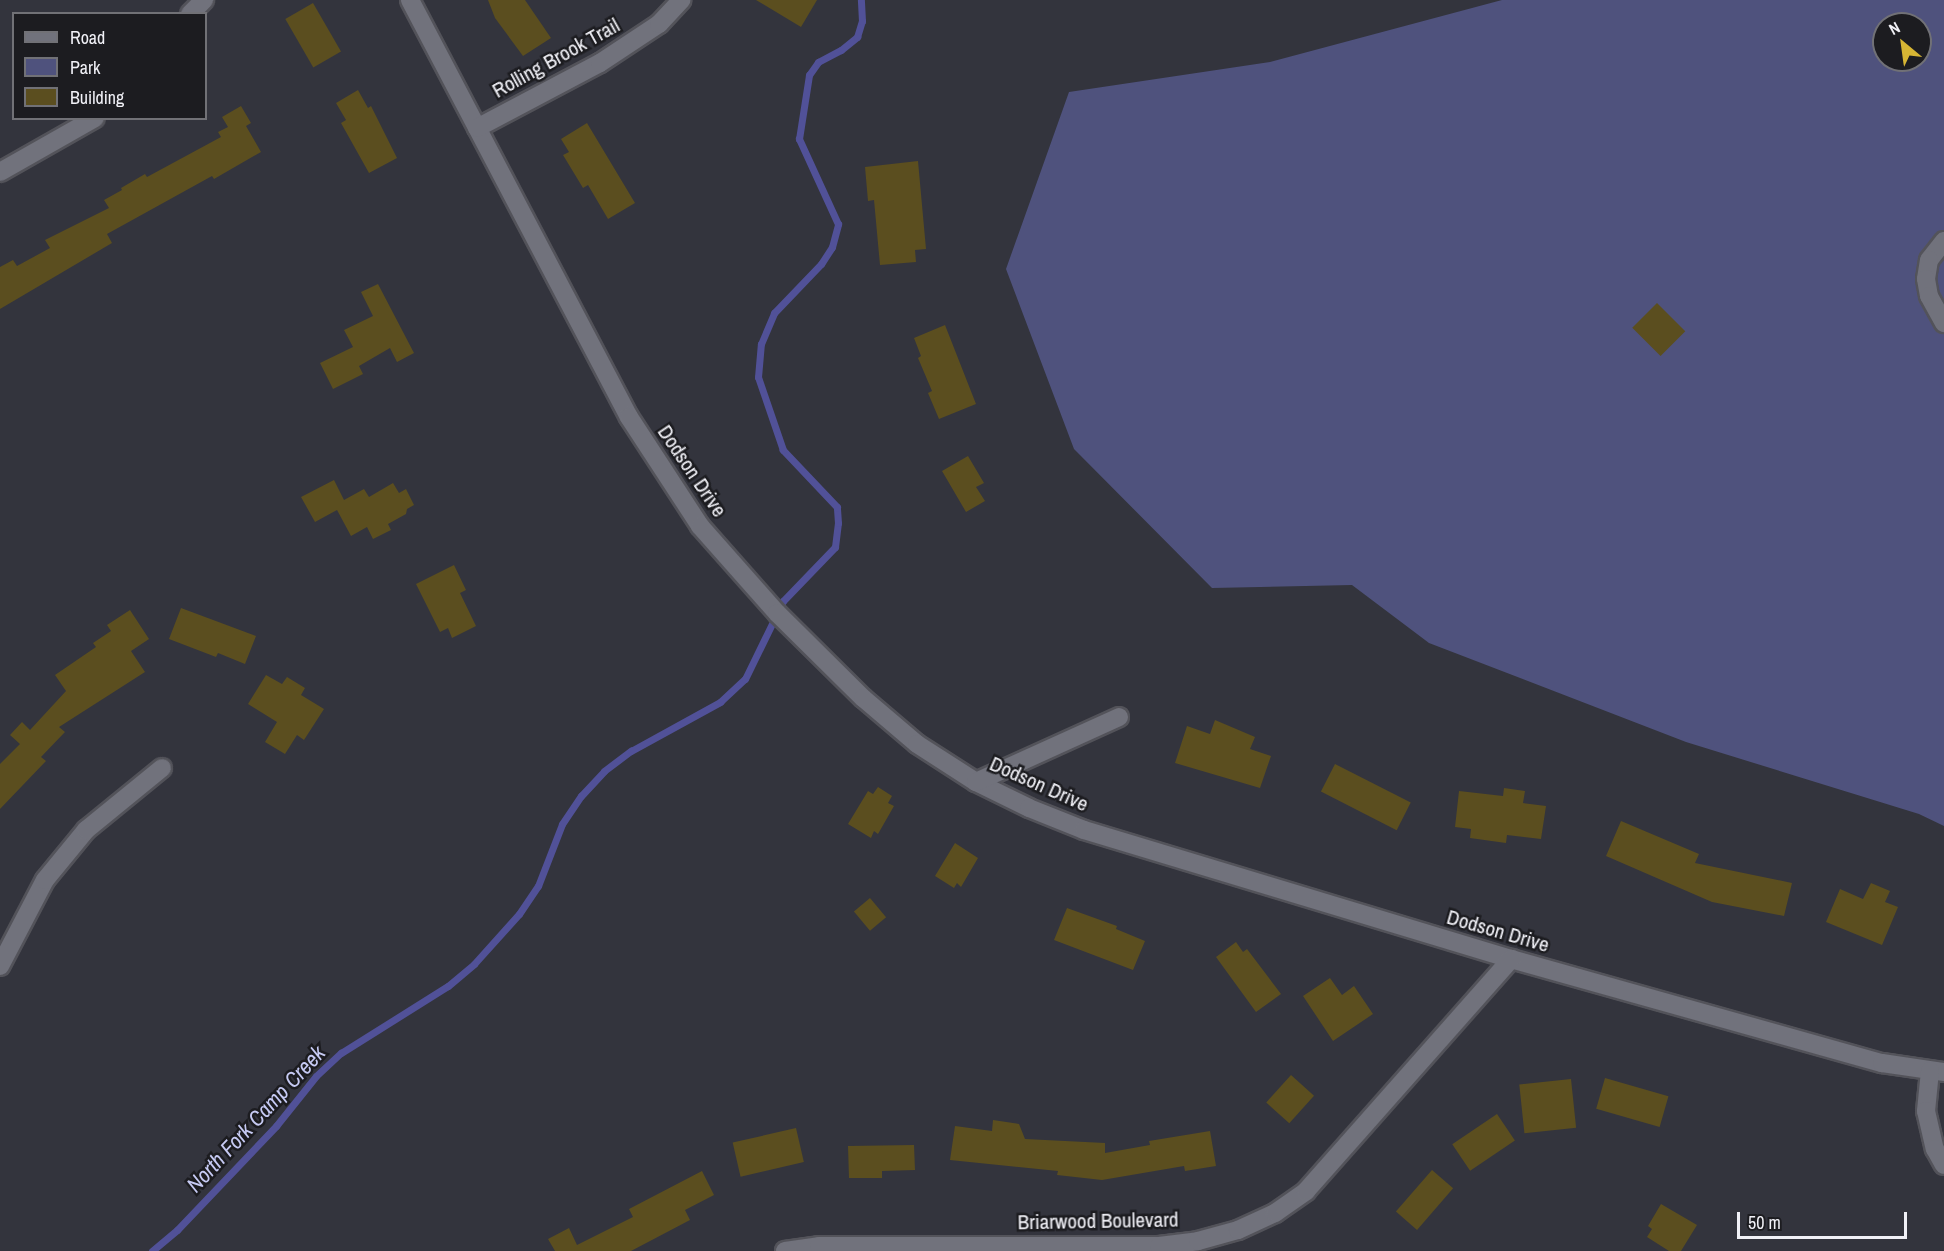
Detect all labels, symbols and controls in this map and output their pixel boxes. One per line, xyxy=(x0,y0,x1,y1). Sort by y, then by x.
legend xyxy=(12,12,207,120)
north arrow xyxy=(1872,12,1932,72)
street label: Rolling Brook Trail xyxy=(488,13,624,103)
text: N xyxy=(1885,16,1904,40)
text: Road xyxy=(70,25,105,50)
text: Park xyxy=(70,55,100,80)
text: Building xyxy=(70,85,124,110)
street label: Dodson Drive xyxy=(652,420,732,522)
street label: Dodson Drive xyxy=(986,751,1092,817)
street label: Dodson Drive xyxy=(1444,904,1552,958)
water label: North Fork Camp Creek xyxy=(181,1040,331,1198)
scale bar xyxy=(1740,1200,1910,1238)
street label: Briarwood Boulevard xyxy=(1017,1207,1179,1235)
text: 50 m xyxy=(1748,1210,1781,1235)

